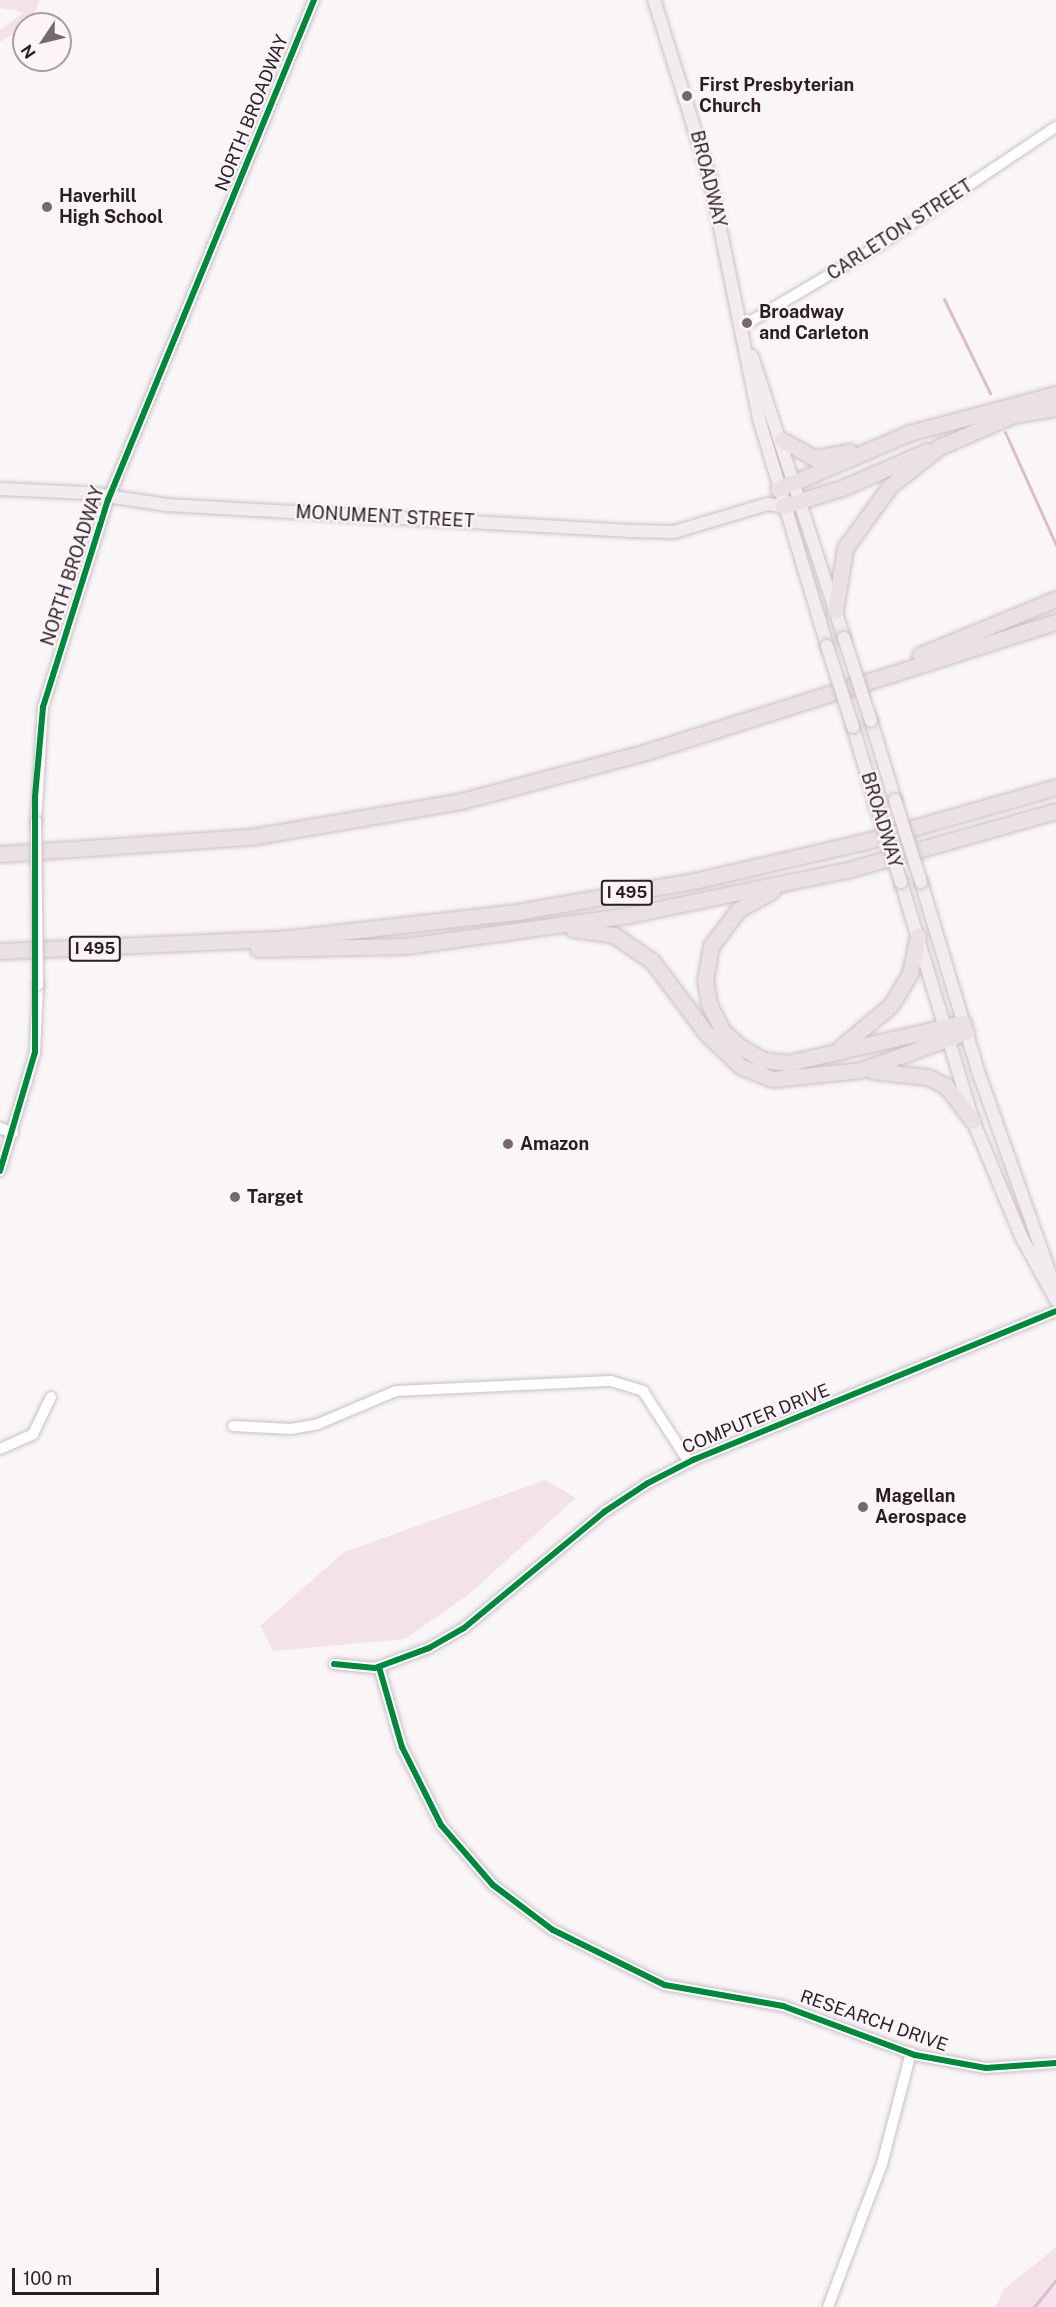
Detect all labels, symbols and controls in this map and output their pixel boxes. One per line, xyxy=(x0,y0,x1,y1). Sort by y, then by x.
north arrow xyxy=(12,12,72,72)
street label: NORTH BROADWAY xyxy=(211,32,293,194)
text: N xyxy=(17,41,40,62)
place label: First Presbyterian Church xyxy=(699,75,854,118)
marker: First Presbyterian Church xyxy=(680,89,694,103)
street label: BROADWAY xyxy=(686,128,730,230)
street label: CARLETON STREET xyxy=(823,175,977,285)
place label: Haverhill High School xyxy=(59,186,163,228)
marker: Haverhill High School xyxy=(40,200,54,214)
place label: Broadway and Carleton xyxy=(759,302,869,344)
marker: Broadway and Carleton xyxy=(740,316,754,330)
street label: NORTH BROADWAY xyxy=(37,483,109,649)
street label: MONUMENT STREET xyxy=(295,502,475,532)
street label: BROADWAY xyxy=(856,769,906,871)
road number: I 495 xyxy=(600,880,654,906)
road number: I 495 xyxy=(68,936,122,962)
place label: Amazon xyxy=(520,1133,589,1155)
marker: Amazon xyxy=(501,1137,515,1151)
place label: Target xyxy=(247,1186,303,1208)
marker: Target xyxy=(228,1190,242,1204)
street label: COMPUTER DRIVE xyxy=(679,1380,833,1458)
place label: Magellan Aerospace xyxy=(875,1486,967,1528)
marker: Magellan Aerospace xyxy=(856,1500,870,1514)
street label: RESEARCH DRIVE xyxy=(797,1986,951,2056)
scale bar xyxy=(15,2256,162,2294)
text: 100 m xyxy=(23,2268,72,2289)

